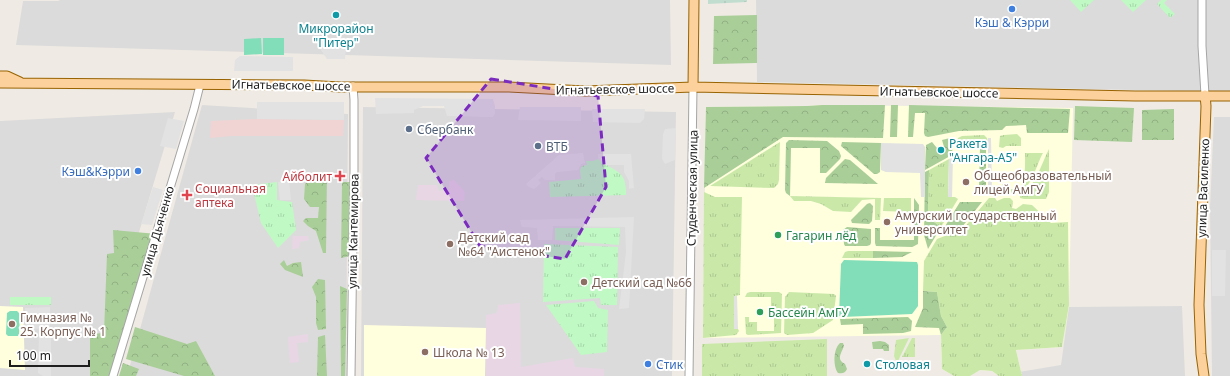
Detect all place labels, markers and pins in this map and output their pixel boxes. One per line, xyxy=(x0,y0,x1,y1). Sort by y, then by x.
marker: Кэш & Кэрри xyxy=(1007,4,1017,14)
marker: Микрорайон "Питер" xyxy=(331,10,341,20)
place label: Кэш & Кэрри xyxy=(975,14,1049,31)
place label: Микрорайон "Питер" xyxy=(298,20,374,51)
place label: Сбербанк xyxy=(417,121,474,138)
marker: Сбербанк xyxy=(404,124,414,134)
place label: Ракета "Ангара-А5" xyxy=(949,135,1017,166)
place label: ВТБ xyxy=(546,138,568,155)
marker: ВТБ xyxy=(533,141,543,151)
marker: Ракета "Ангара-А5" xyxy=(936,145,946,155)
place label: Кэш&Кэрри xyxy=(62,163,130,180)
marker: Кэш&Кэрри xyxy=(133,166,143,176)
place label: Общеобразовательный лицей АмГУ xyxy=(974,167,1112,198)
place label: Айболит xyxy=(283,168,332,185)
marker: Айболит xyxy=(335,171,345,181)
marker: Общеобразовательный лицей АмГУ xyxy=(961,177,971,187)
place label: Социальная аптека xyxy=(195,180,266,211)
marker: Социальная аптека xyxy=(182,190,192,200)
place label: Амурский государственный университет xyxy=(895,207,1057,238)
marker: Амурский государственный университет xyxy=(882,217,892,227)
place label: Гагарин лёд xyxy=(786,227,857,244)
place label: Детский сад №64 "Аистенок" xyxy=(458,229,550,260)
marker: Гагарин лёд xyxy=(773,230,783,240)
marker: Детский сад №64 "Аистенок" xyxy=(445,239,455,249)
place label: Детский сад №66 xyxy=(592,274,692,291)
marker: Детский сад №66 xyxy=(579,277,589,287)
place label: Бассейн АмГУ xyxy=(768,304,849,321)
marker: Бассейн АмГУ xyxy=(755,307,765,317)
place label: Гимназия № 25. Корпус № 1 xyxy=(20,309,106,340)
marker: Гимназия № 25. Корпус № 1 xyxy=(7,319,17,329)
place label: Школа № 13 xyxy=(433,344,505,361)
marker: Школа № 13 xyxy=(420,347,430,357)
place label: Стик xyxy=(656,356,684,373)
place label: Столовая xyxy=(875,356,930,373)
marker: Стик xyxy=(643,359,653,369)
marker: Столовая xyxy=(862,359,872,369)

